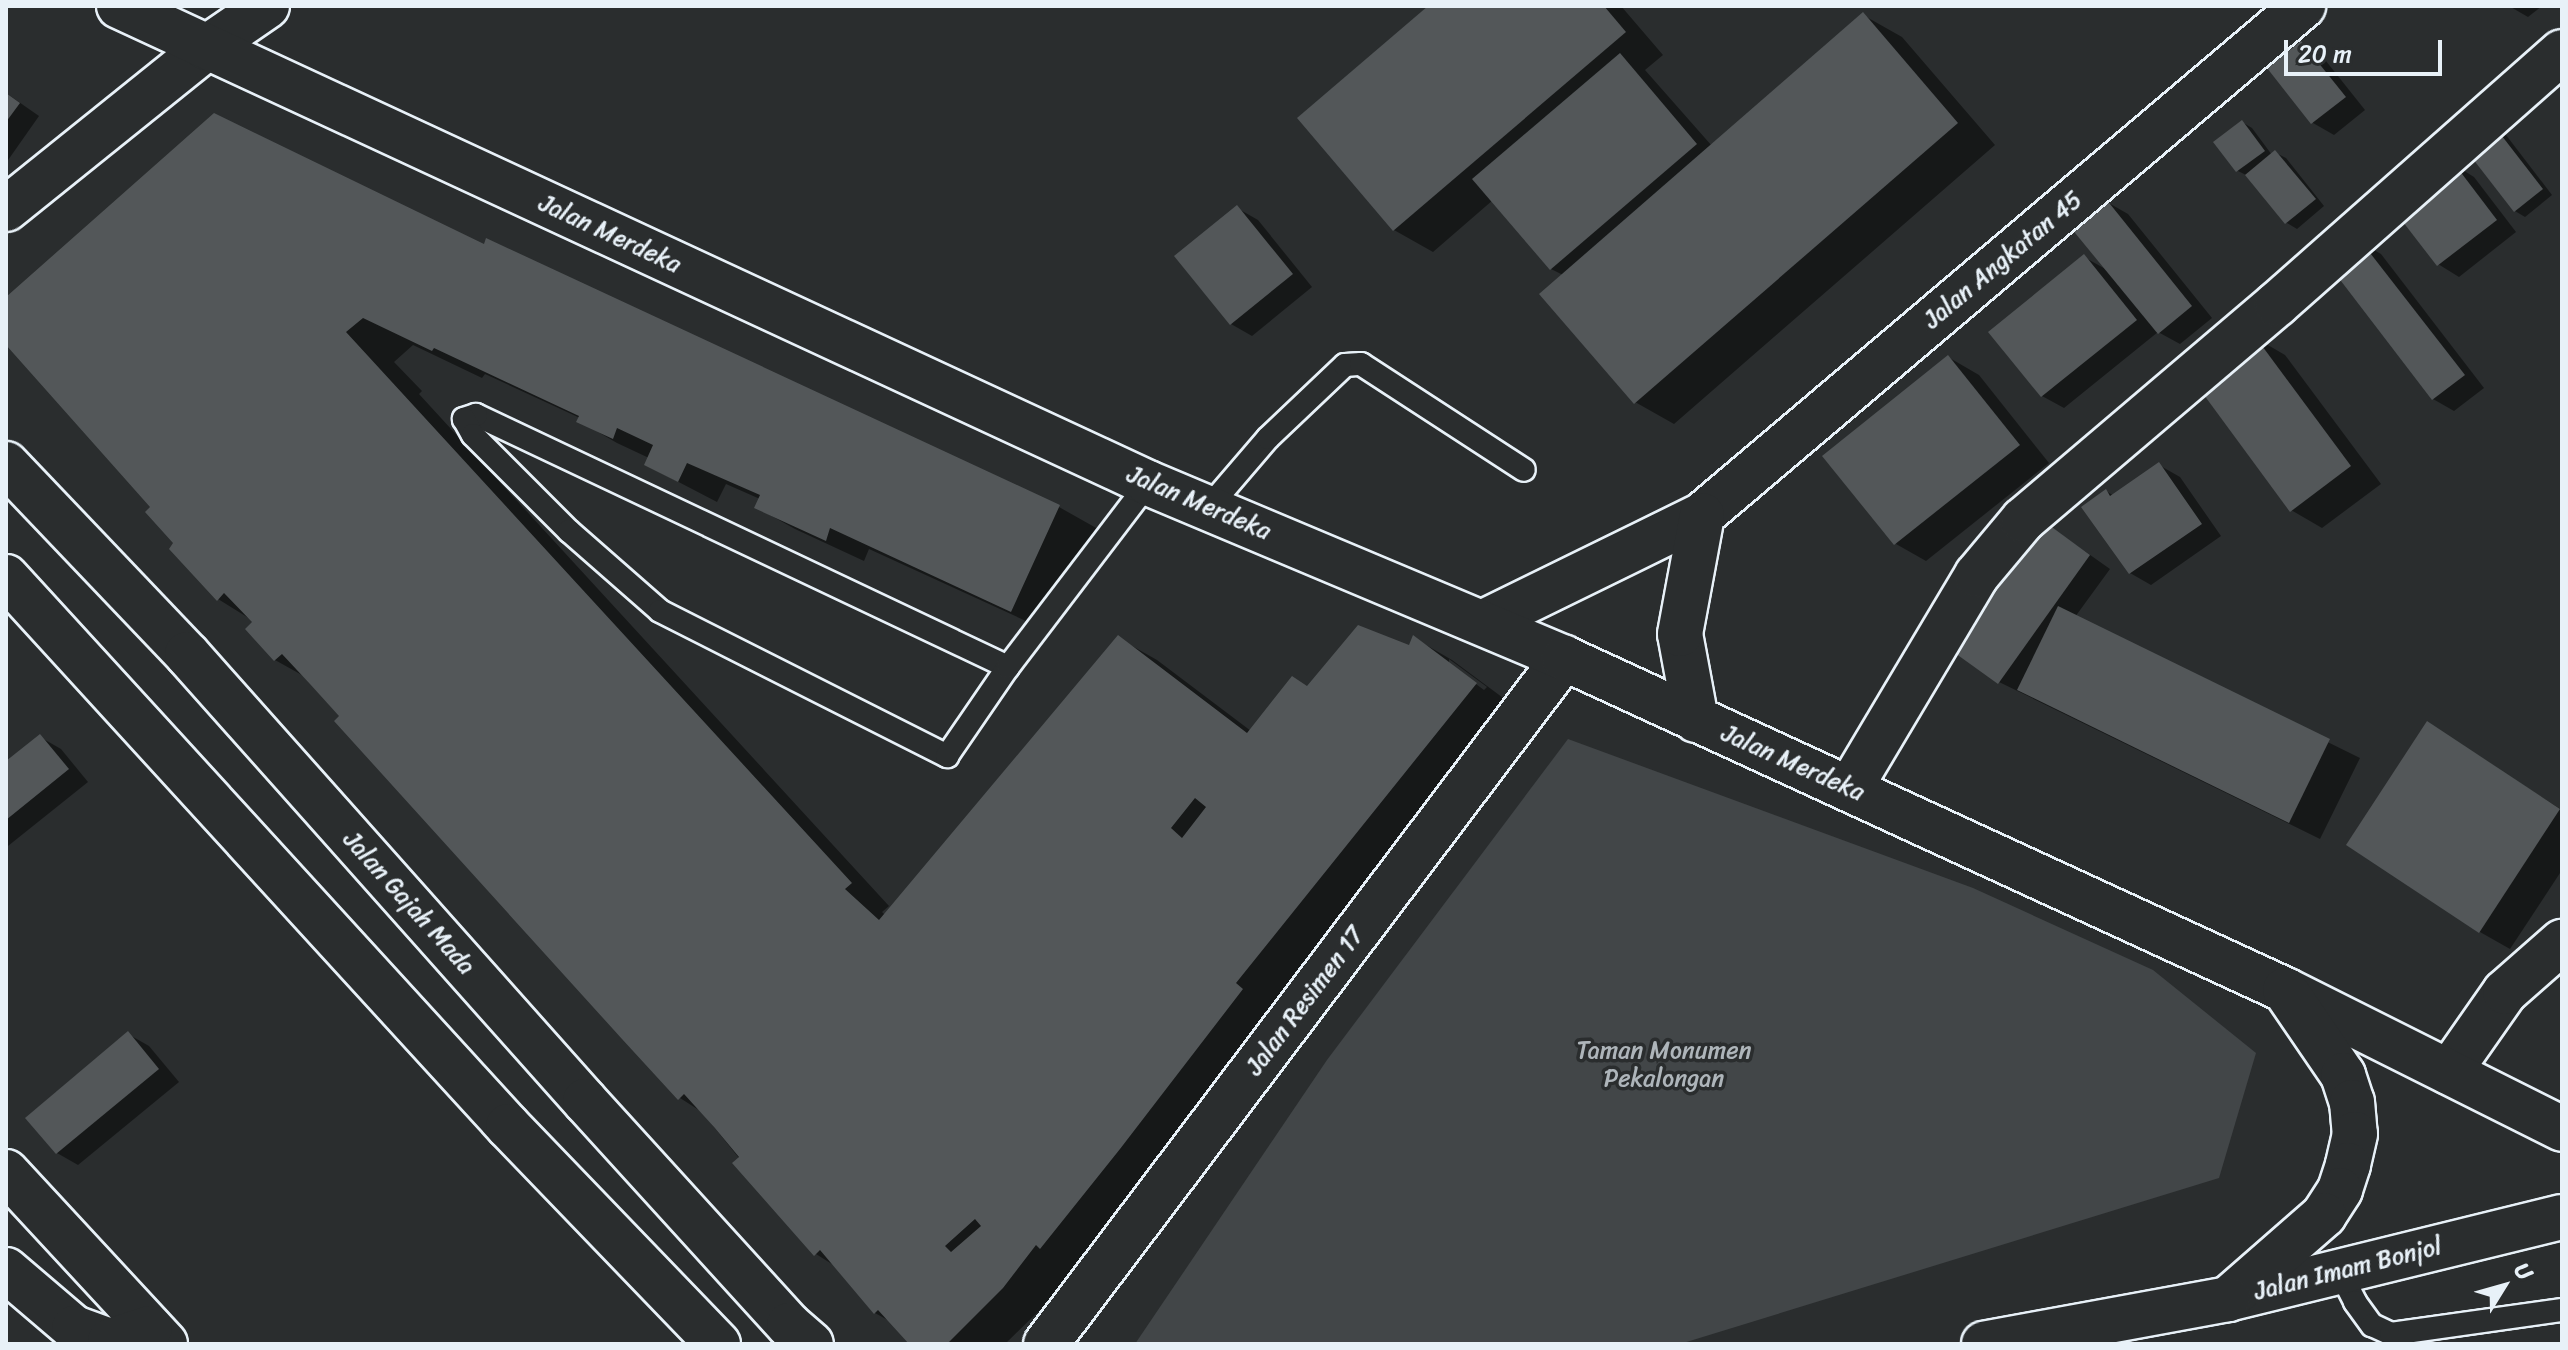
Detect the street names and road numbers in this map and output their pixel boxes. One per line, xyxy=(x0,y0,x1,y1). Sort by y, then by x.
street label: Jalan Angkatan 45 xyxy=(1918,185,2088,335)
street label: Jalan Merdeka xyxy=(535,189,685,279)
street label: Jalan Merdeka xyxy=(1123,460,1275,546)
street label: Jalan Merdeka xyxy=(1717,719,1869,807)
street label: Jalan Gajah Mada xyxy=(337,825,481,981)
street label: Jalan Resimen 17 xyxy=(1240,921,1370,1081)
street label: Jalan Imam Bonjol xyxy=(2251,1232,2445,1306)

